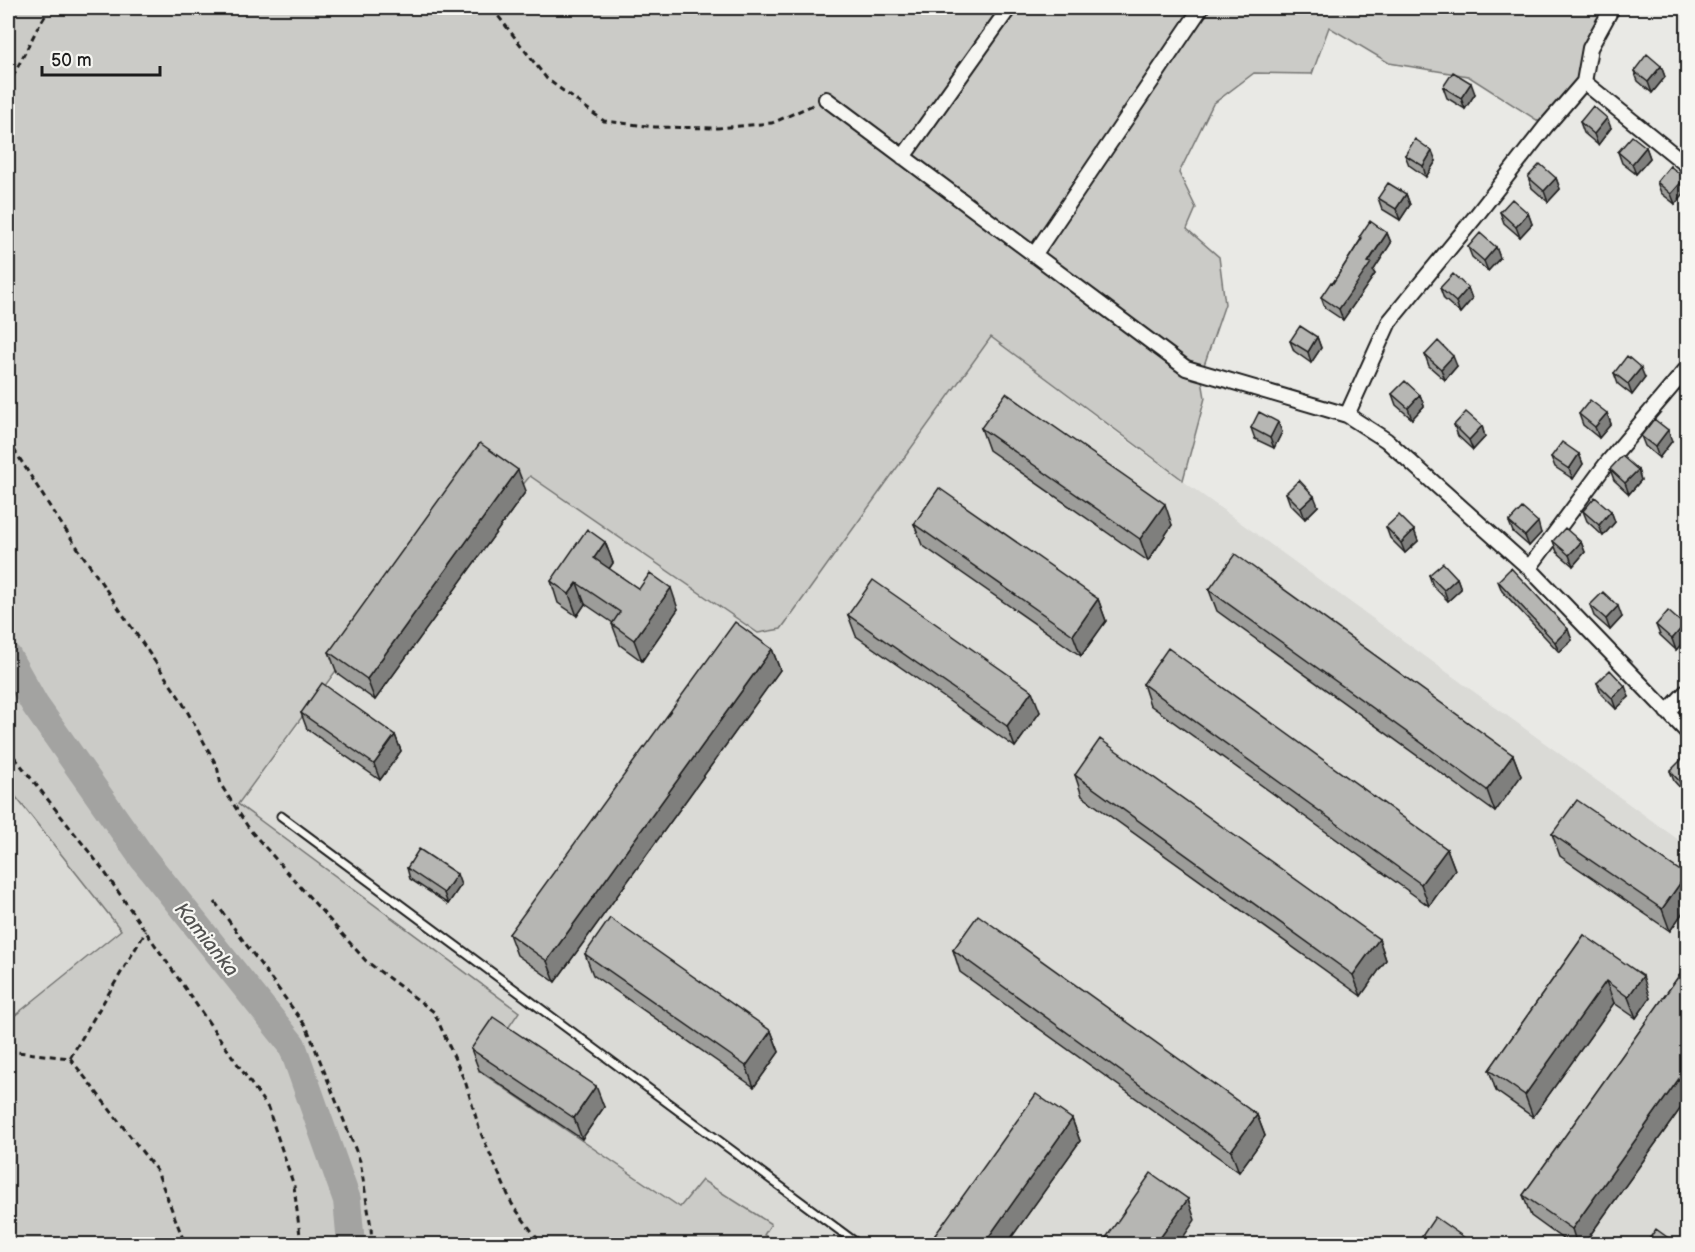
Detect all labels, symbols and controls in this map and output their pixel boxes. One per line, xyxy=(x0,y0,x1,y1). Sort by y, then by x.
scale bar xyxy=(42,39,160,77)
text: 50 m xyxy=(51,50,92,71)
water label: Kamianka xyxy=(169,898,243,981)

